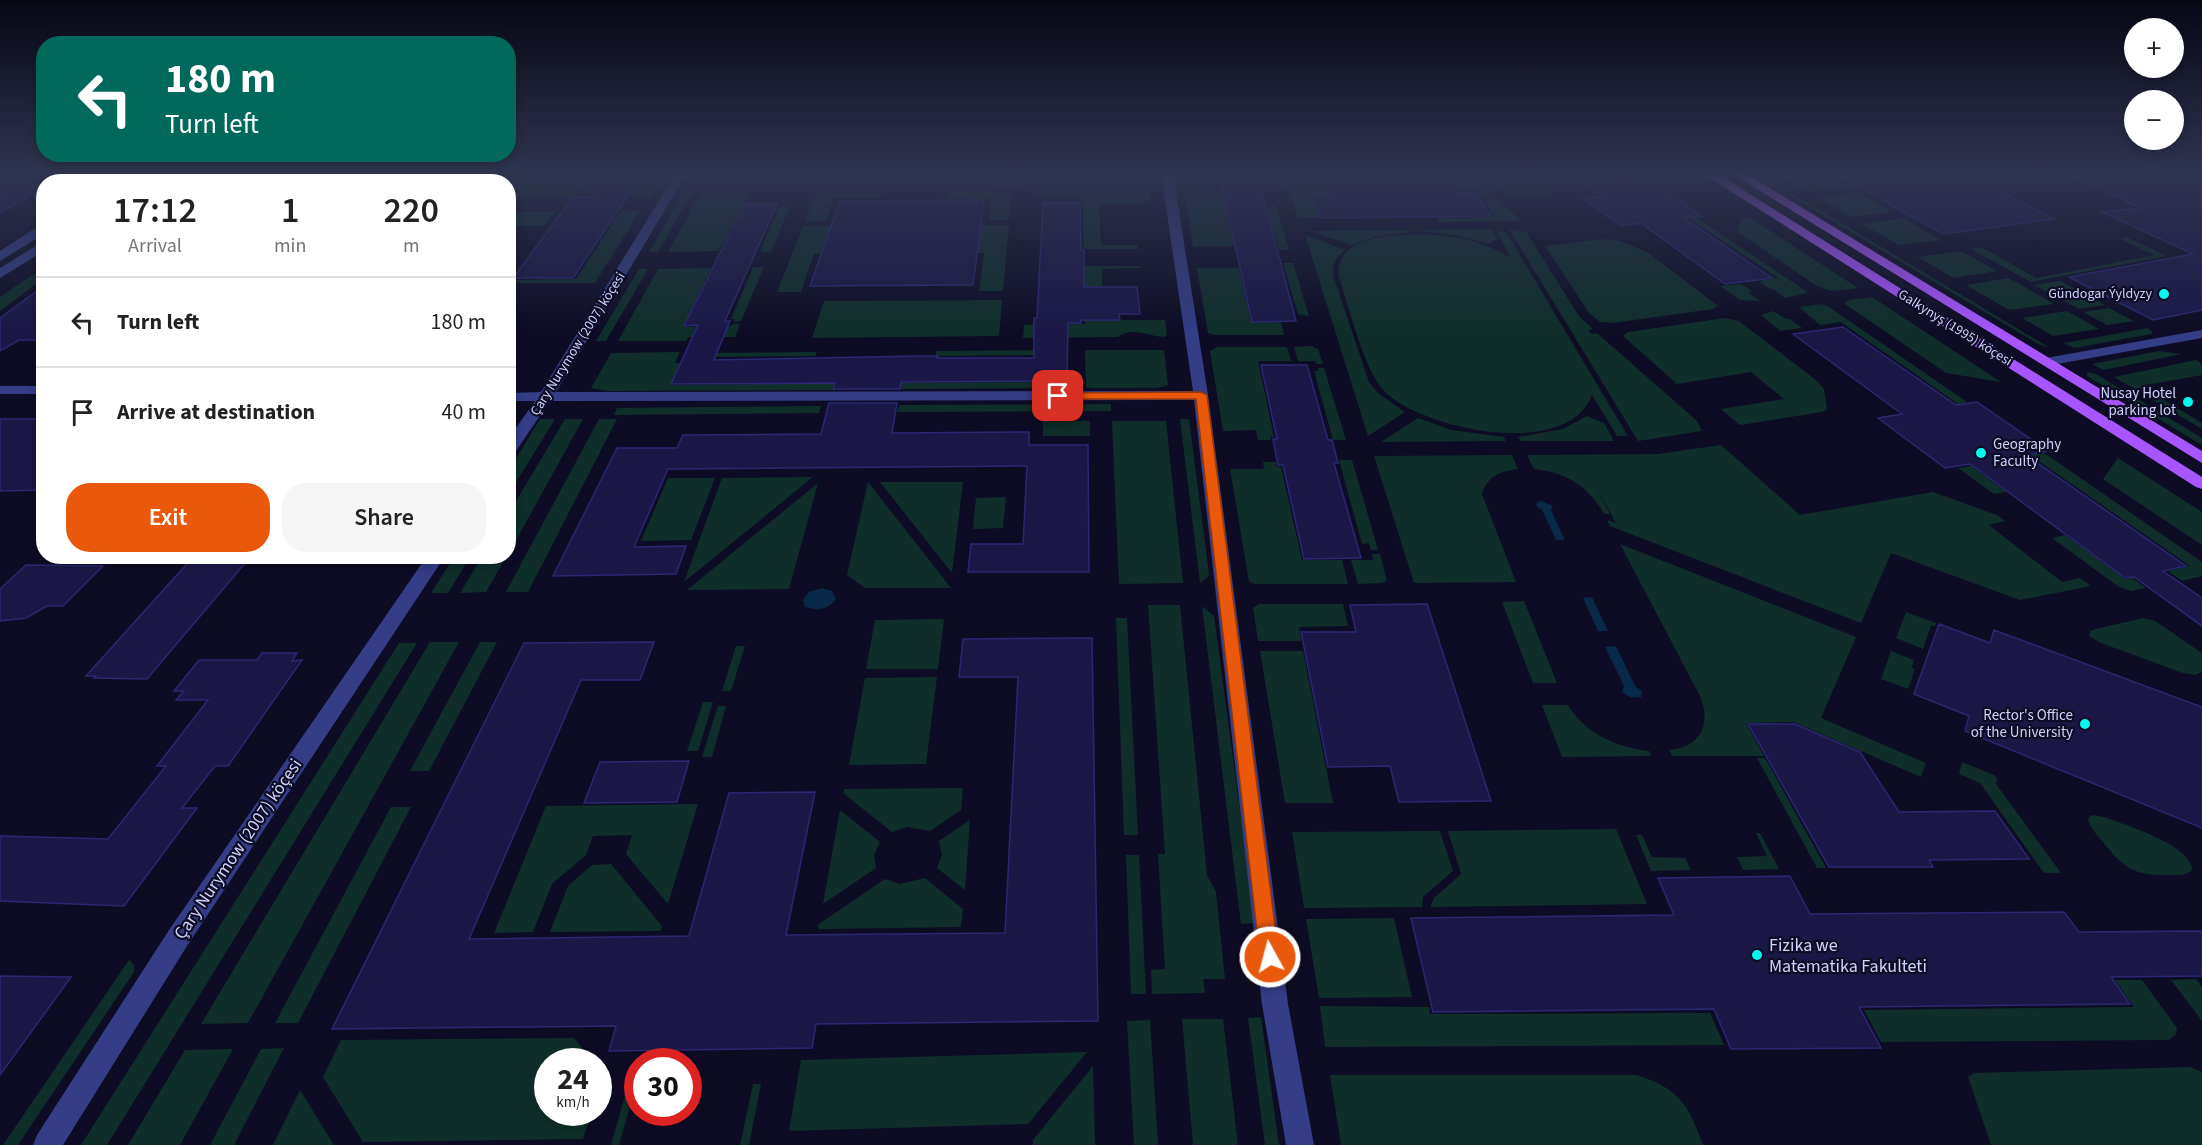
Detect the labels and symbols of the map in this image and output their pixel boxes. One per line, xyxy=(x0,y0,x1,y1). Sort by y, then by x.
street label: Çary Nurymow (2007) köçesi xyxy=(526,268,630,420)
place label: Gündogar Ýyldyzy xyxy=(2048,284,2152,304)
street label: Galkynyş (1995) köçesi xyxy=(1894,285,2016,371)
marker: Gündogar Ýyldyzy xyxy=(2157,287,2171,301)
pin xyxy=(1032,370,1083,421)
place label: Nusay Hotel parking lot xyxy=(2101,383,2176,421)
marker: Nusay Hotel parking lot xyxy=(2181,395,2195,409)
place label: Geography Faculty xyxy=(1993,434,2061,472)
marker: Geography Faculty xyxy=(1974,446,1988,460)
place label: Rector's Office of the University xyxy=(1971,705,2073,743)
marker: Rector's Office of the University xyxy=(2078,717,2092,731)
street label: Çary Nurymow (2007) köçesi xyxy=(168,754,308,944)
position arrow xyxy=(1238,925,1302,989)
place label: Fizika we Matematika Fakulteti xyxy=(1769,933,1927,979)
marker: Fizika we Matematika Fakulteti xyxy=(1750,948,1764,962)
speed limit sign: 30 xyxy=(624,1048,702,1126)

